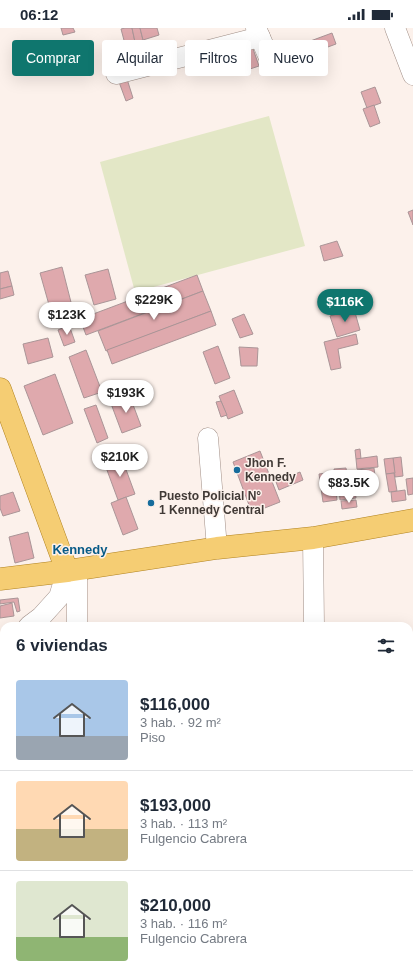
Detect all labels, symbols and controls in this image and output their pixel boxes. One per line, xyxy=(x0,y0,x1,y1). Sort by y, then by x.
text: 06:12 xyxy=(20,6,58,23)
chip: Comprar xyxy=(12,40,94,76)
chip: Alquilar xyxy=(102,40,177,76)
chip: Filtros xyxy=(185,40,251,76)
chip: Nuevo xyxy=(259,40,328,76)
pin: $229K xyxy=(126,287,182,321)
pin: $116K xyxy=(317,289,373,323)
text: $229K xyxy=(135,292,173,307)
text: $116K xyxy=(326,294,364,309)
pin: $123K xyxy=(39,302,95,336)
text: $123K xyxy=(48,307,86,322)
pin: $193K xyxy=(98,380,154,414)
text: $193K xyxy=(107,385,145,400)
pin: $210K xyxy=(92,444,148,478)
text: $210K xyxy=(101,449,139,464)
place label: Jhon F. Kennedy xyxy=(245,456,296,484)
marker: Jhon F. Kennedy xyxy=(232,465,242,475)
pin: $83.5K xyxy=(316,470,382,504)
text: $83.5K xyxy=(328,475,370,490)
place label: Puesto Policial N° 1 Kennedy Central xyxy=(159,489,264,517)
marker: Puesto Policial N° 1 Kennedy Central xyxy=(146,498,156,508)
district label: Kennedy xyxy=(53,542,108,557)
icon: filters xyxy=(375,635,397,657)
text: 6 viviendas xyxy=(16,636,108,655)
text: $116,000 xyxy=(140,695,210,714)
icon: home xyxy=(48,696,96,744)
text: 3 hab. · 92 m² xyxy=(140,715,221,730)
text: Piso xyxy=(140,730,165,745)
text: $193,000 xyxy=(140,796,211,815)
icon: home xyxy=(48,797,96,845)
text: 3 hab. · 113 m² xyxy=(140,816,227,831)
text: Fulgencio Cabrera xyxy=(140,831,247,846)
text: $210,000 xyxy=(140,896,211,915)
icon: home xyxy=(48,897,96,945)
text: 3 hab. · 116 m² xyxy=(140,916,227,931)
text: Fulgencio Cabrera xyxy=(140,931,247,946)

